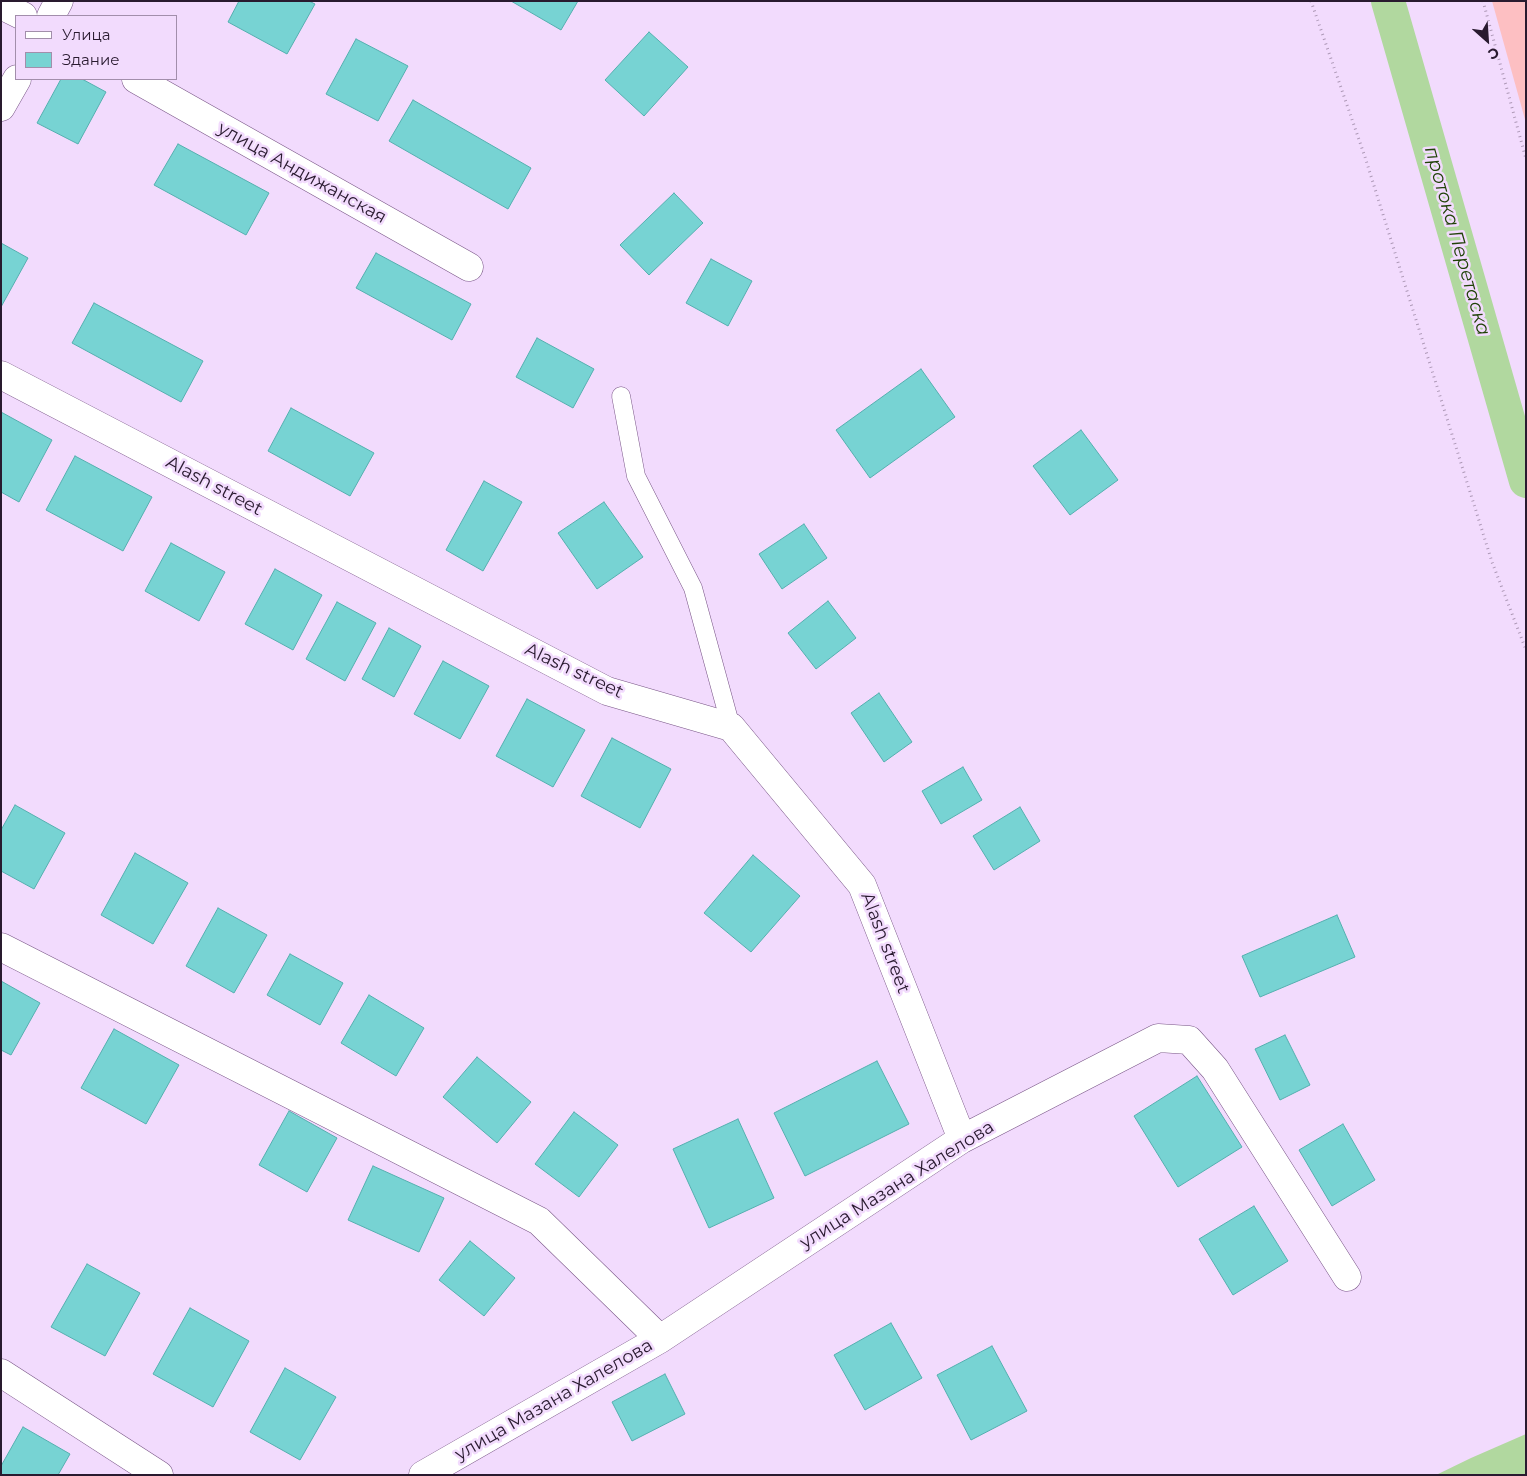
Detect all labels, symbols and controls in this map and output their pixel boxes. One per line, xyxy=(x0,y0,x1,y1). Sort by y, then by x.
legend xyxy=(15,15,178,80)
north arrow xyxy=(1462,15,1512,65)
text: Улица xyxy=(62,25,110,44)
text: С xyxy=(1485,43,1502,64)
text: Здание xyxy=(62,50,120,69)
street label: улица Андижанская xyxy=(214,118,390,228)
water label: протока Перетаска xyxy=(1419,144,1495,338)
street label: Alash street xyxy=(162,452,266,520)
street label: Alash street xyxy=(521,639,627,703)
street label: Alash street xyxy=(856,890,914,996)
street label: улица Мазана Халелова xyxy=(796,1116,998,1254)
street label: улица Мазана Халелова xyxy=(451,1334,657,1466)

